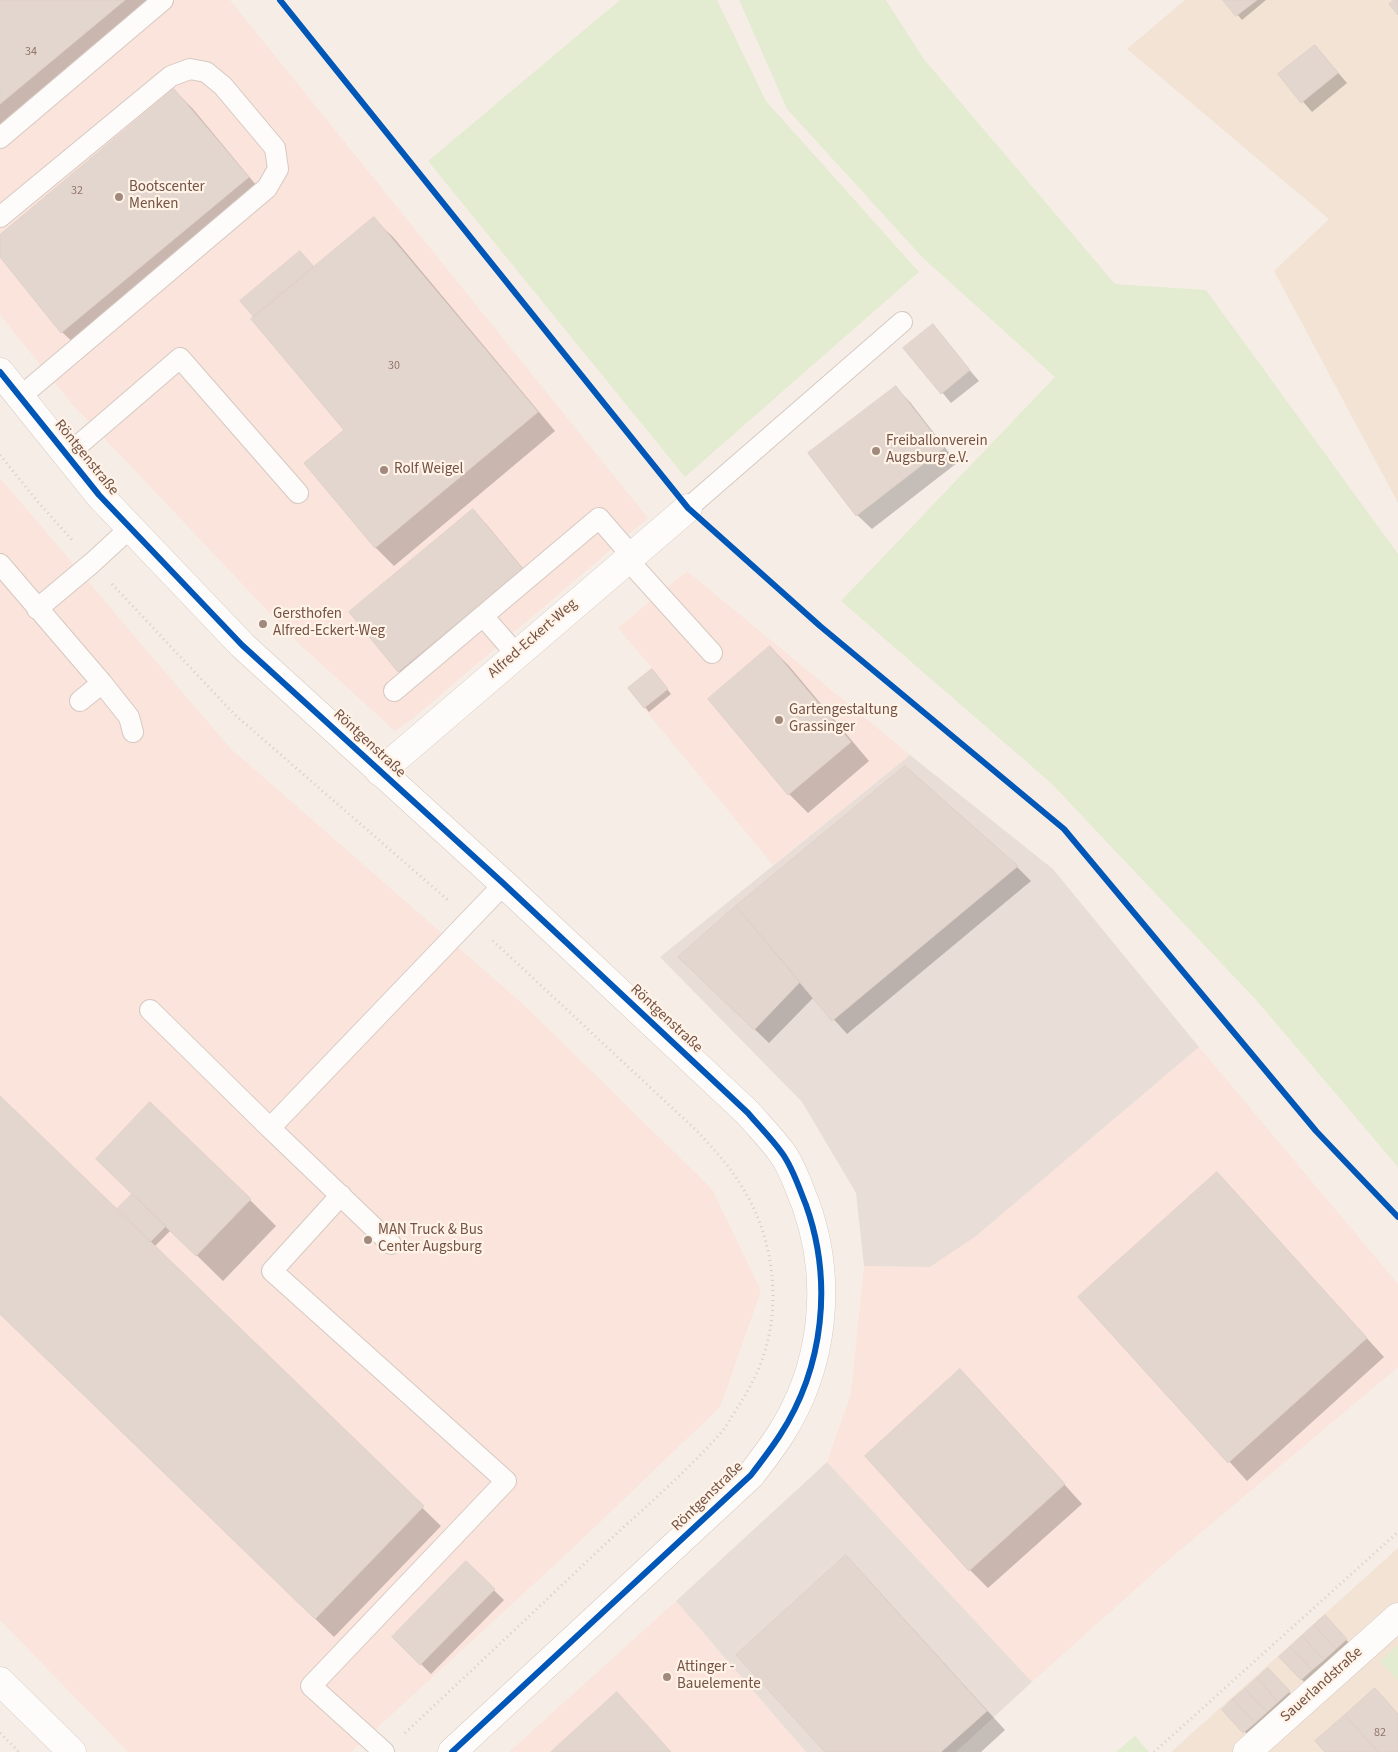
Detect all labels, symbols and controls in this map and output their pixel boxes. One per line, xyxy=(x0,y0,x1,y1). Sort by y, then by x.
house number: 34 xyxy=(25,45,37,59)
place label: Bootscenter Menken xyxy=(129,179,205,214)
house number: 32 xyxy=(71,184,83,198)
marker: Bootscenter Menken xyxy=(113,191,125,203)
house number: 30 xyxy=(388,359,400,373)
street label: Röntgenstraße xyxy=(50,417,122,499)
place label: Freiballonverein Augsburg e.V. xyxy=(886,433,988,468)
marker: Freiballonverein Augsburg e.V. xyxy=(870,445,882,457)
place label: Rolf Weigel xyxy=(394,461,463,479)
marker: Rolf Weigel xyxy=(378,464,390,476)
street label: Alfred-Eckert-Weg xyxy=(485,595,581,683)
place label: Gersthofen Alfred-Eckert-Weg xyxy=(273,606,385,641)
marker: Gersthofen Alfred-Eckert-Weg xyxy=(257,618,269,630)
place label: Gartengestaltung Grassinger xyxy=(789,702,897,737)
street label: Röntgenstraße xyxy=(329,706,409,782)
marker: Gartengestaltung Grassinger xyxy=(773,714,785,726)
street label: Röntgenstraße xyxy=(626,981,706,1057)
place label: MAN Truck & Bus Center Augsburg xyxy=(378,1222,483,1257)
marker: MAN Truck & Bus Center Augsburg xyxy=(362,1234,374,1246)
street label: Röntgenstraße xyxy=(669,1459,747,1535)
street label: Sauerlandstraße xyxy=(1277,1644,1367,1726)
place label: Attinger - Bauelemente xyxy=(677,1659,761,1694)
marker: Attinger - Bauelemente xyxy=(661,1671,673,1683)
house number: 82 xyxy=(1374,1726,1386,1740)

